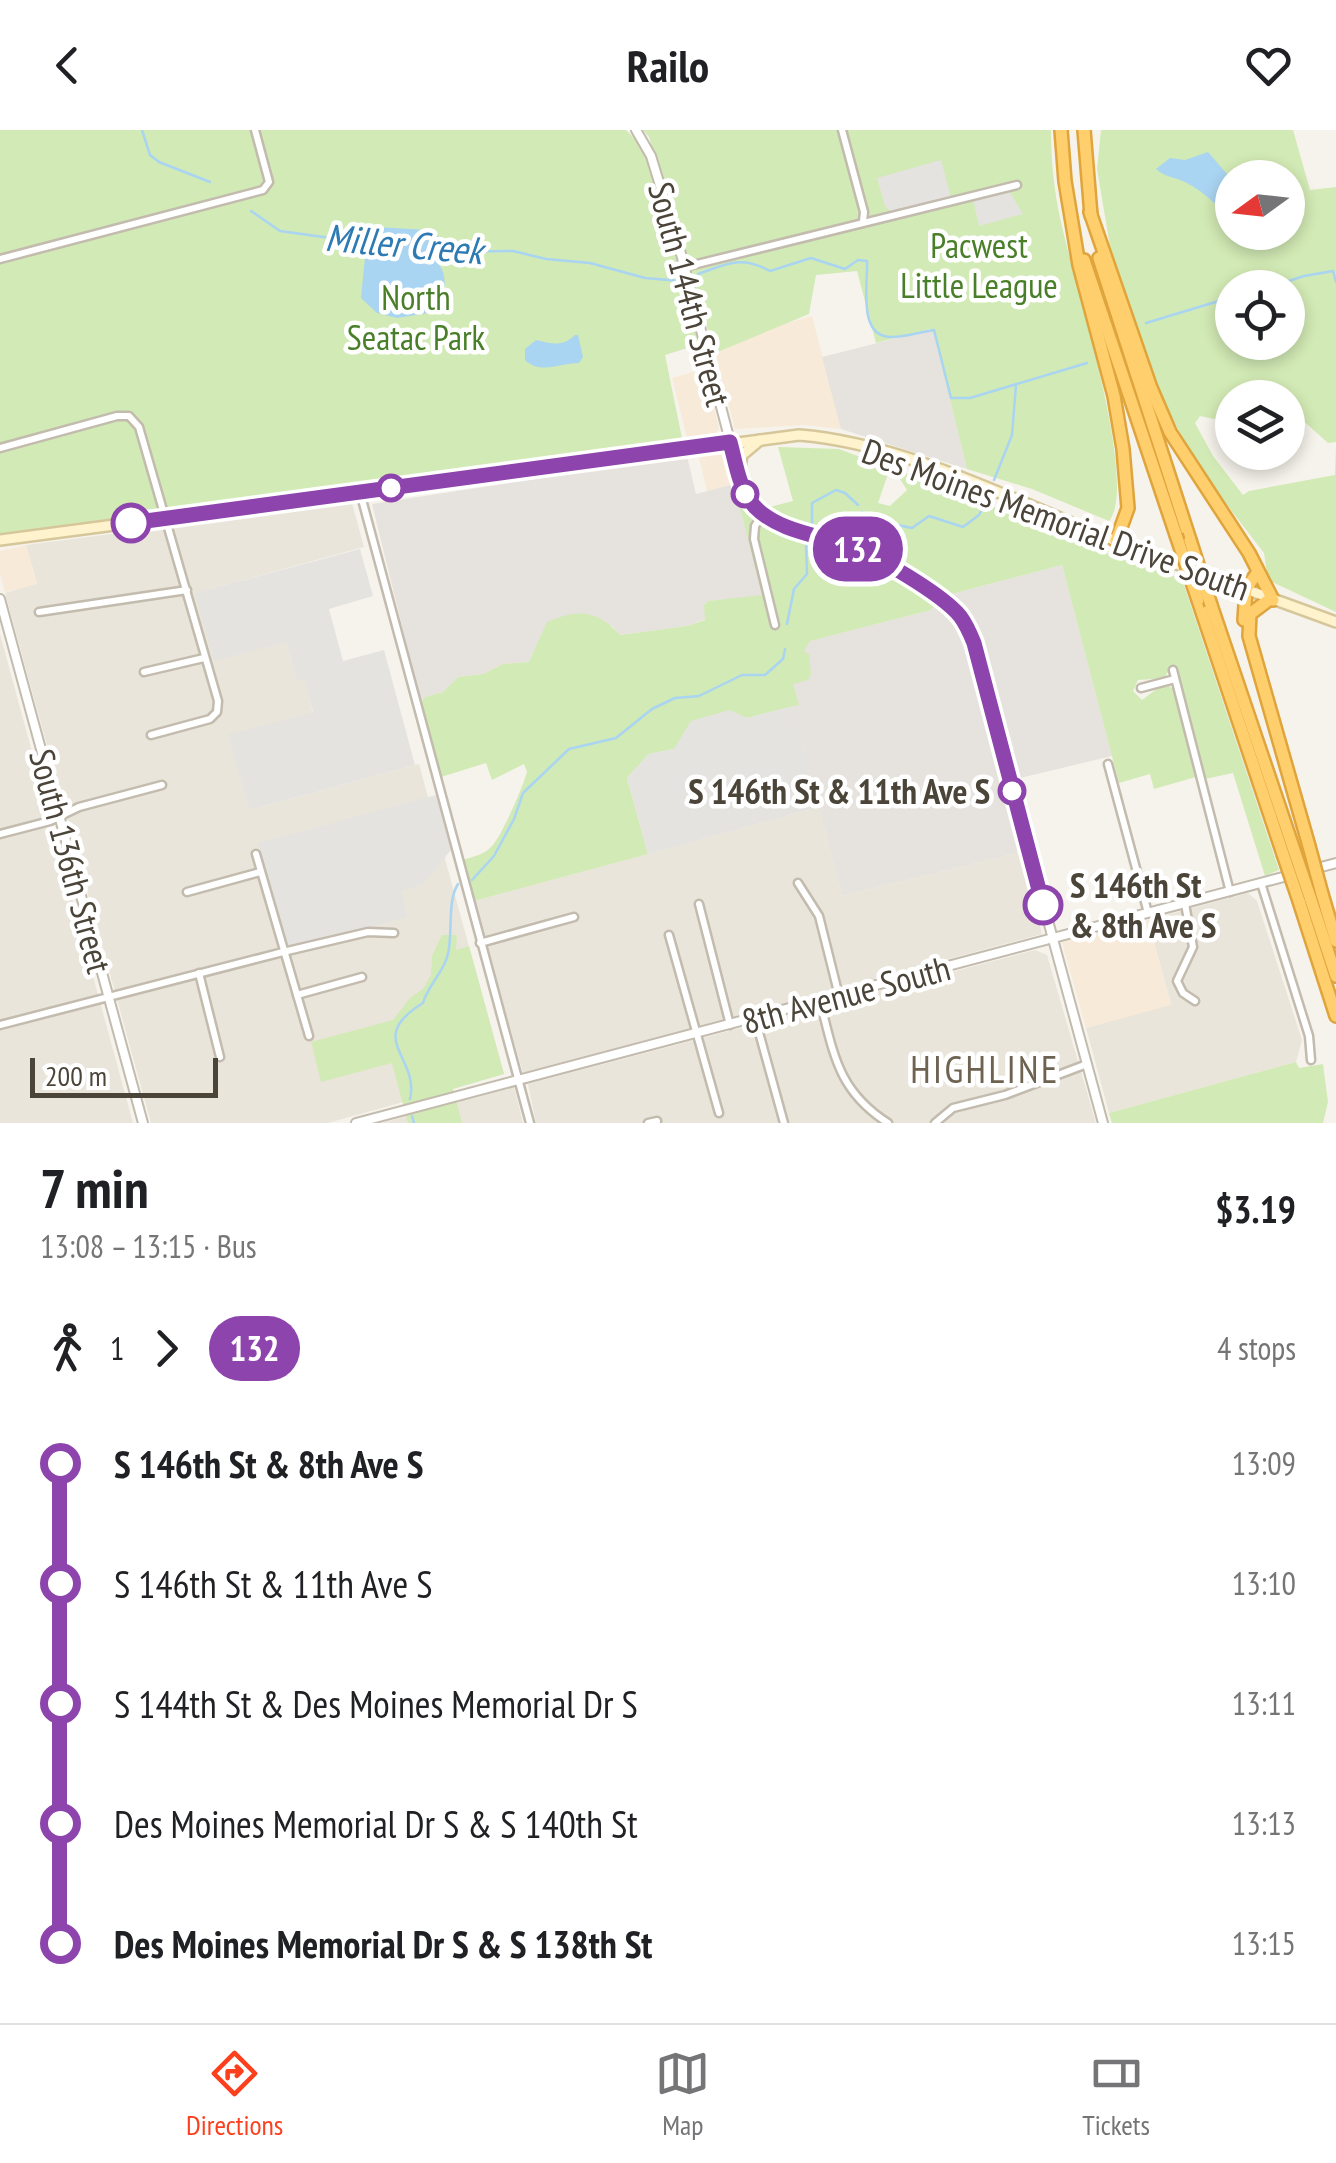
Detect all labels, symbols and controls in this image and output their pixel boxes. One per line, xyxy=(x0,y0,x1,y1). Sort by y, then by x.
text: Railo xyxy=(627,36,709,94)
icon: back xyxy=(40,38,95,93)
icon: heart xyxy=(1241,38,1296,93)
north arrow xyxy=(1215,160,1305,250)
map controls xyxy=(1215,160,1305,470)
street label: South 144th Street xyxy=(638,177,742,411)
water label: Miller Creek xyxy=(323,212,489,275)
park label: Pacwest Little League xyxy=(900,222,1058,308)
button: locate xyxy=(1215,270,1305,360)
park label: North Seatac Park xyxy=(347,274,486,360)
button: layers xyxy=(1215,380,1305,470)
street label: Des Moines Memorial Drive South xyxy=(856,427,1256,611)
unlabelled marker xyxy=(378,475,404,501)
unlabelled marker xyxy=(732,481,758,507)
unlabelled marker xyxy=(112,504,150,542)
line badge: 132 xyxy=(800,516,916,582)
text: 132 xyxy=(833,526,883,572)
street label: South 136th Street xyxy=(19,744,123,978)
place label: S 146th St & 11th Ave S xyxy=(688,768,990,814)
marker: S 146th St & 11th Ave S xyxy=(999,778,1025,804)
place label: S 146th St & 8th Ave S xyxy=(1070,862,1216,948)
marker: S 146th St & 8th Ave S xyxy=(1024,886,1062,924)
street label: 8th Avenue South xyxy=(737,944,955,1044)
district label: HIGHLINE xyxy=(910,1044,1060,1093)
scale bar xyxy=(30,1053,218,1098)
text: 200 m xyxy=(45,1057,107,1094)
text: 7 min xyxy=(40,1152,149,1223)
text: $3.19 xyxy=(1215,1184,1296,1233)
text: 13:08 – 13:15 · Bus xyxy=(40,1225,257,1267)
icon: walk xyxy=(40,1321,95,1376)
icon: forward xyxy=(139,1321,194,1376)
text: 132 xyxy=(229,1325,280,1371)
text: 1 xyxy=(110,1327,124,1369)
text: 4 stops xyxy=(1217,1327,1296,1369)
text: S 146th St & 8th Ave S xyxy=(114,1439,423,1488)
text: 13:09 xyxy=(1232,1442,1296,1484)
text: S 146th St & 11th Ave S xyxy=(114,1559,433,1608)
text: 13:10 xyxy=(1232,1562,1296,1604)
text: S 144th St & Des Moines Memorial Dr S xyxy=(114,1679,638,1728)
text: 13:11 xyxy=(1232,1682,1296,1724)
text: Des Moines Memorial Dr S & S 140th St xyxy=(114,1799,638,1848)
text: 13:13 xyxy=(1232,1802,1296,1844)
text: Des Moines Memorial Dr S & S 138th St xyxy=(114,1919,652,1968)
text: 13:15 xyxy=(1232,1922,1296,1964)
tab: Directions xyxy=(186,2046,283,2143)
tab: Map xyxy=(655,2046,710,2143)
tab: Tickets xyxy=(1082,2046,1150,2143)

